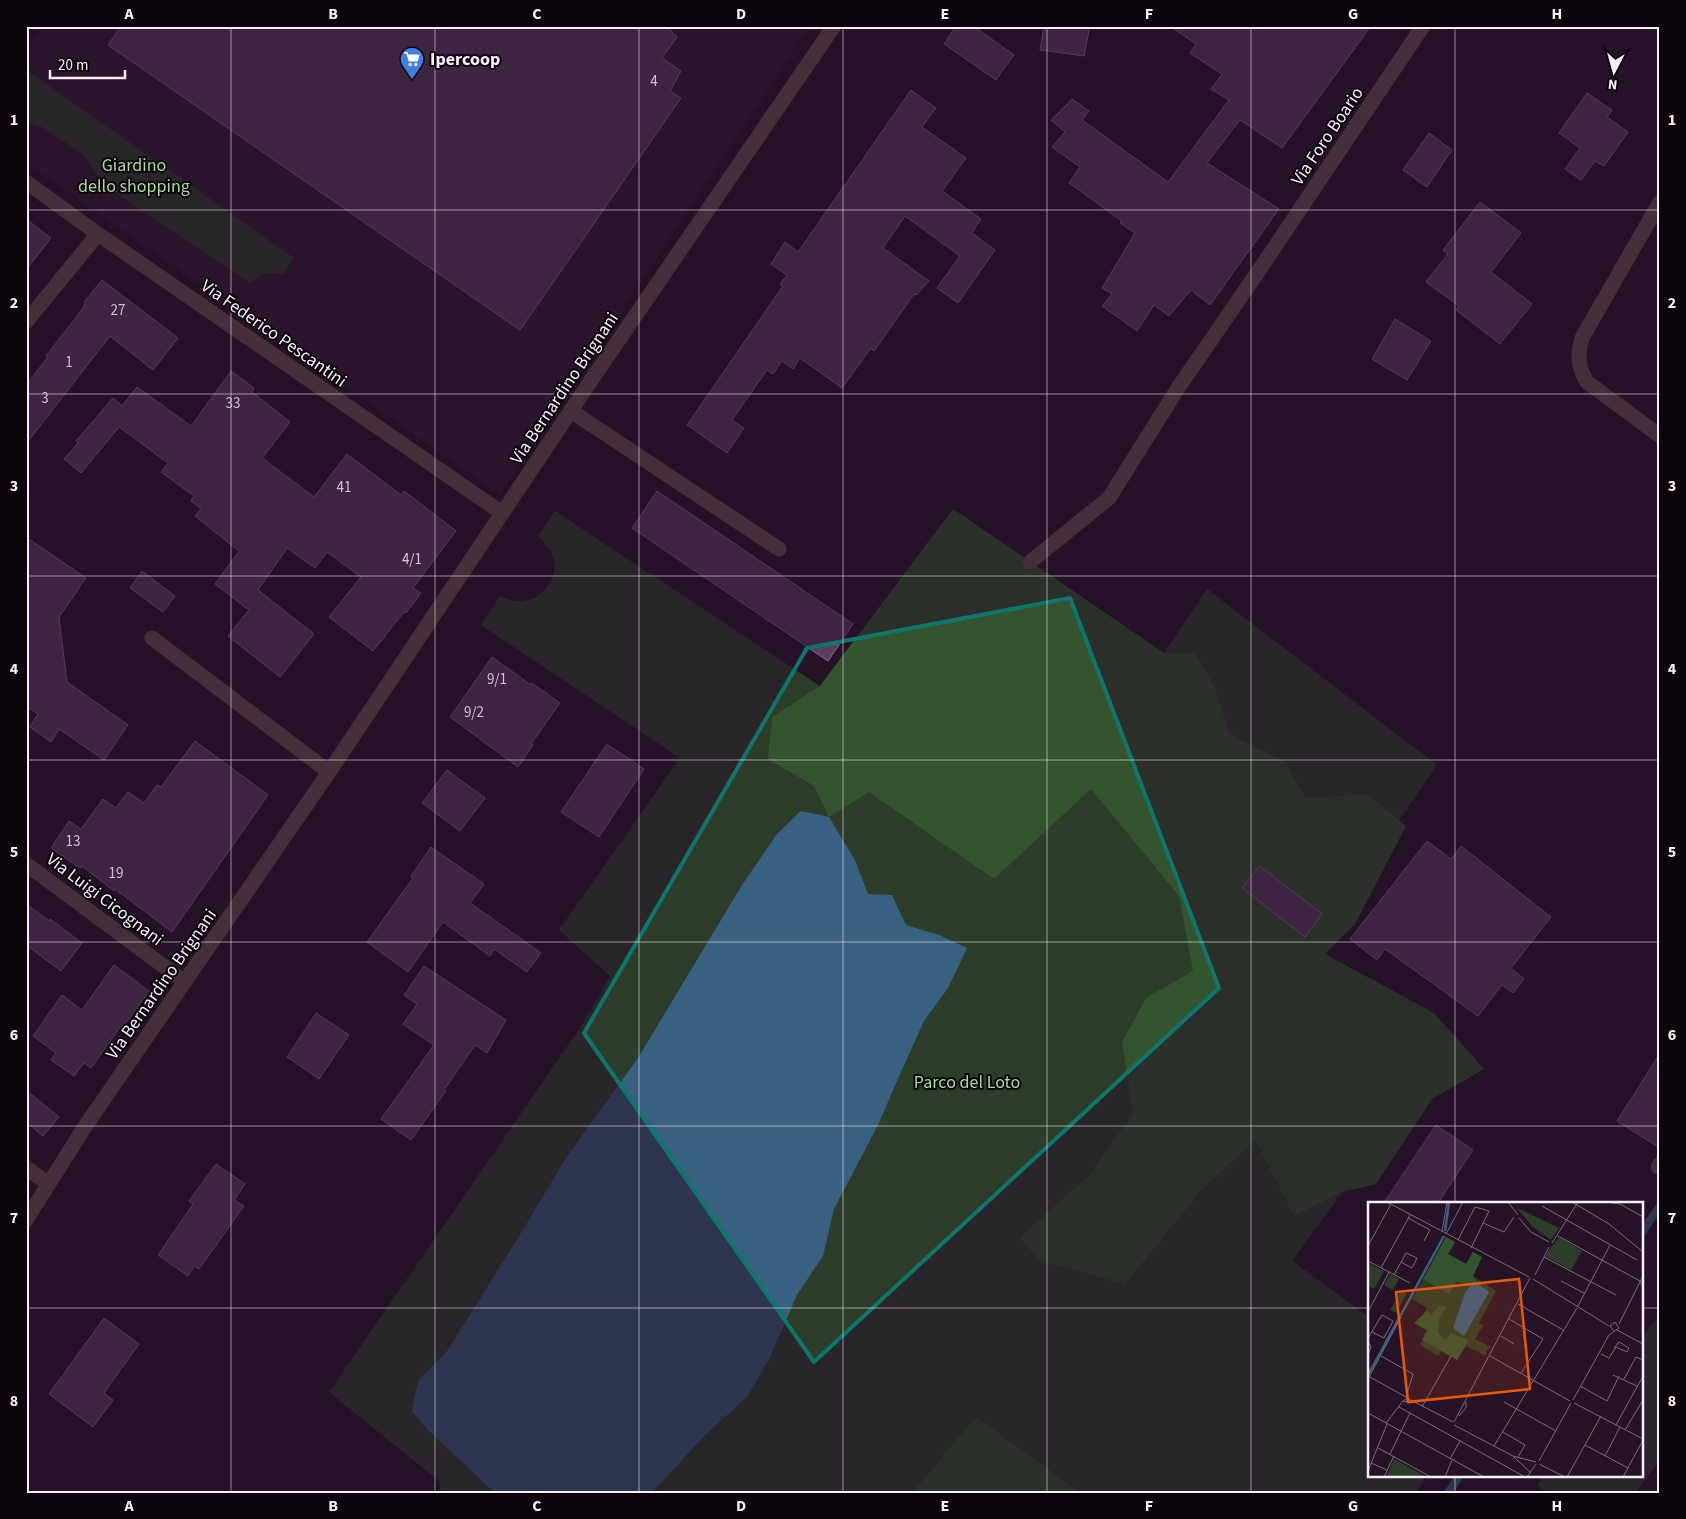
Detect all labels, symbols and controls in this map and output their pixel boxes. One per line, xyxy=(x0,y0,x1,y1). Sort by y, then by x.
text: A xyxy=(123,3,134,25)
text: B xyxy=(328,3,338,25)
text: C xyxy=(532,3,542,25)
text: D xyxy=(736,3,746,25)
text: E xyxy=(941,3,949,25)
text: F xyxy=(1145,3,1153,25)
text: G xyxy=(1348,3,1358,25)
text: H xyxy=(1552,3,1562,25)
supermarket icon: Ipercoop xyxy=(399,46,425,80)
place label: Ipercoop xyxy=(430,47,500,72)
scale bar xyxy=(50,48,125,80)
north arrow xyxy=(1588,48,1638,98)
text: 20 m xyxy=(58,55,88,76)
house number: 4 xyxy=(650,71,658,92)
text: N xyxy=(1607,74,1618,94)
street label: Via Foro Boario xyxy=(1285,82,1370,190)
text: 1 xyxy=(10,109,18,131)
text: 1 xyxy=(1668,109,1676,131)
park label: Giardino dello shopping xyxy=(78,153,190,199)
street label: Via Federico Pescantini xyxy=(196,274,352,393)
text: 2 xyxy=(10,292,18,314)
text: 2 xyxy=(1668,292,1676,314)
house number: 27 xyxy=(111,300,125,321)
street label: Via Bernardino Brignani xyxy=(504,307,625,469)
house number: 1 xyxy=(65,352,73,373)
house number: 3 xyxy=(41,388,49,409)
house number: 33 xyxy=(226,393,240,414)
text: 3 xyxy=(10,475,18,497)
text: 3 xyxy=(1668,475,1676,497)
house number: 41 xyxy=(337,477,351,498)
house number: 4/1 xyxy=(402,549,422,570)
text: 4 xyxy=(10,658,19,680)
text: 4 xyxy=(1668,658,1677,680)
house number: 9/1 xyxy=(487,669,507,690)
house number: 9/2 xyxy=(464,702,484,723)
house number: 13 xyxy=(66,831,80,852)
text: 5 xyxy=(10,841,18,863)
text: 5 xyxy=(1668,841,1676,863)
street label: Via Luigi Cicognani xyxy=(41,847,168,952)
house number: 19 xyxy=(109,863,123,884)
street label: Via Bernardino Brignani xyxy=(100,904,223,1064)
text: 6 xyxy=(10,1024,18,1046)
text: 6 xyxy=(1668,1024,1676,1046)
park label: Parco del Loto xyxy=(914,1070,1020,1095)
inset map xyxy=(1368,1202,1644,1476)
text: 7 xyxy=(10,1207,18,1229)
text: 7 xyxy=(1668,1207,1676,1229)
text: 8 xyxy=(10,1390,18,1412)
text: 8 xyxy=(1668,1390,1676,1412)
text: A xyxy=(123,1495,134,1517)
text: B xyxy=(328,1495,338,1517)
text: C xyxy=(532,1495,542,1517)
text: D xyxy=(736,1495,746,1517)
text: E xyxy=(941,1495,949,1517)
text: F xyxy=(1145,1495,1153,1517)
text: G xyxy=(1348,1495,1358,1517)
text: H xyxy=(1552,1495,1562,1517)

